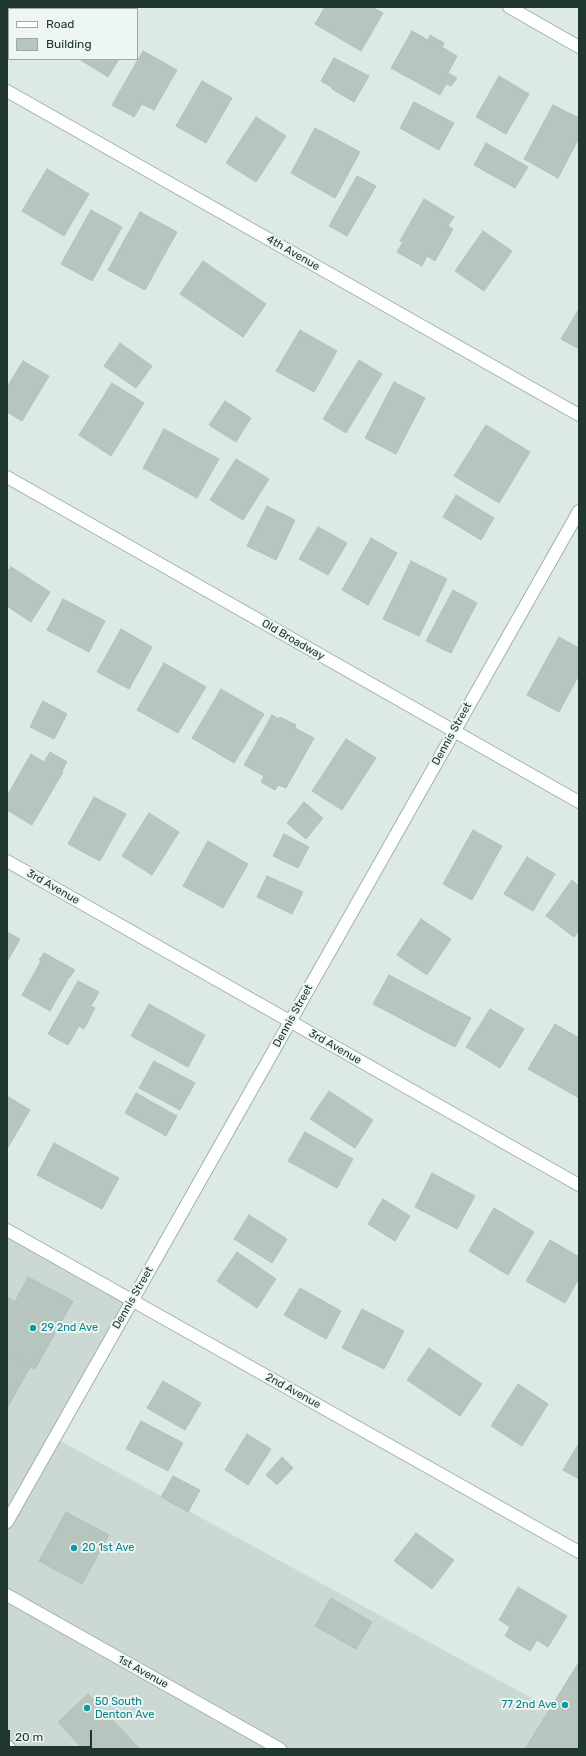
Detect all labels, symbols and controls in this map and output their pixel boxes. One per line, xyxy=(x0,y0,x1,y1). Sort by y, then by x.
legend xyxy=(8,8,138,60)
text: Road xyxy=(46,17,74,31)
text: Building xyxy=(46,37,92,51)
street label: 4th Avenue xyxy=(264,233,322,273)
street label: Old Broadway xyxy=(259,617,327,663)
street label: Dennis Street xyxy=(429,700,475,768)
street label: 3rd Avenue xyxy=(24,867,82,907)
street label: Dennis Street xyxy=(270,982,316,1050)
street label: 3rd Avenue xyxy=(306,1027,364,1067)
street label: Dennis Street xyxy=(110,1264,156,1332)
place label: 29 2nd Ave xyxy=(41,1321,98,1335)
marker: 29 2nd Ave xyxy=(28,1323,38,1333)
street label: 2nd Avenue xyxy=(263,1370,323,1412)
place label: 20 1st Ave xyxy=(82,1541,135,1555)
marker: 20 1st Ave xyxy=(69,1543,79,1553)
street label: 1st Avenue xyxy=(115,1653,171,1691)
place label: 50 South Denton Ave xyxy=(95,1695,154,1721)
place label: 77 2nd Ave xyxy=(502,1698,557,1712)
marker: 77 2nd Ave xyxy=(560,1700,570,1710)
marker: 50 South Denton Ave xyxy=(82,1703,92,1713)
scale bar xyxy=(10,1722,94,1748)
text: 20 m xyxy=(15,1730,43,1744)

